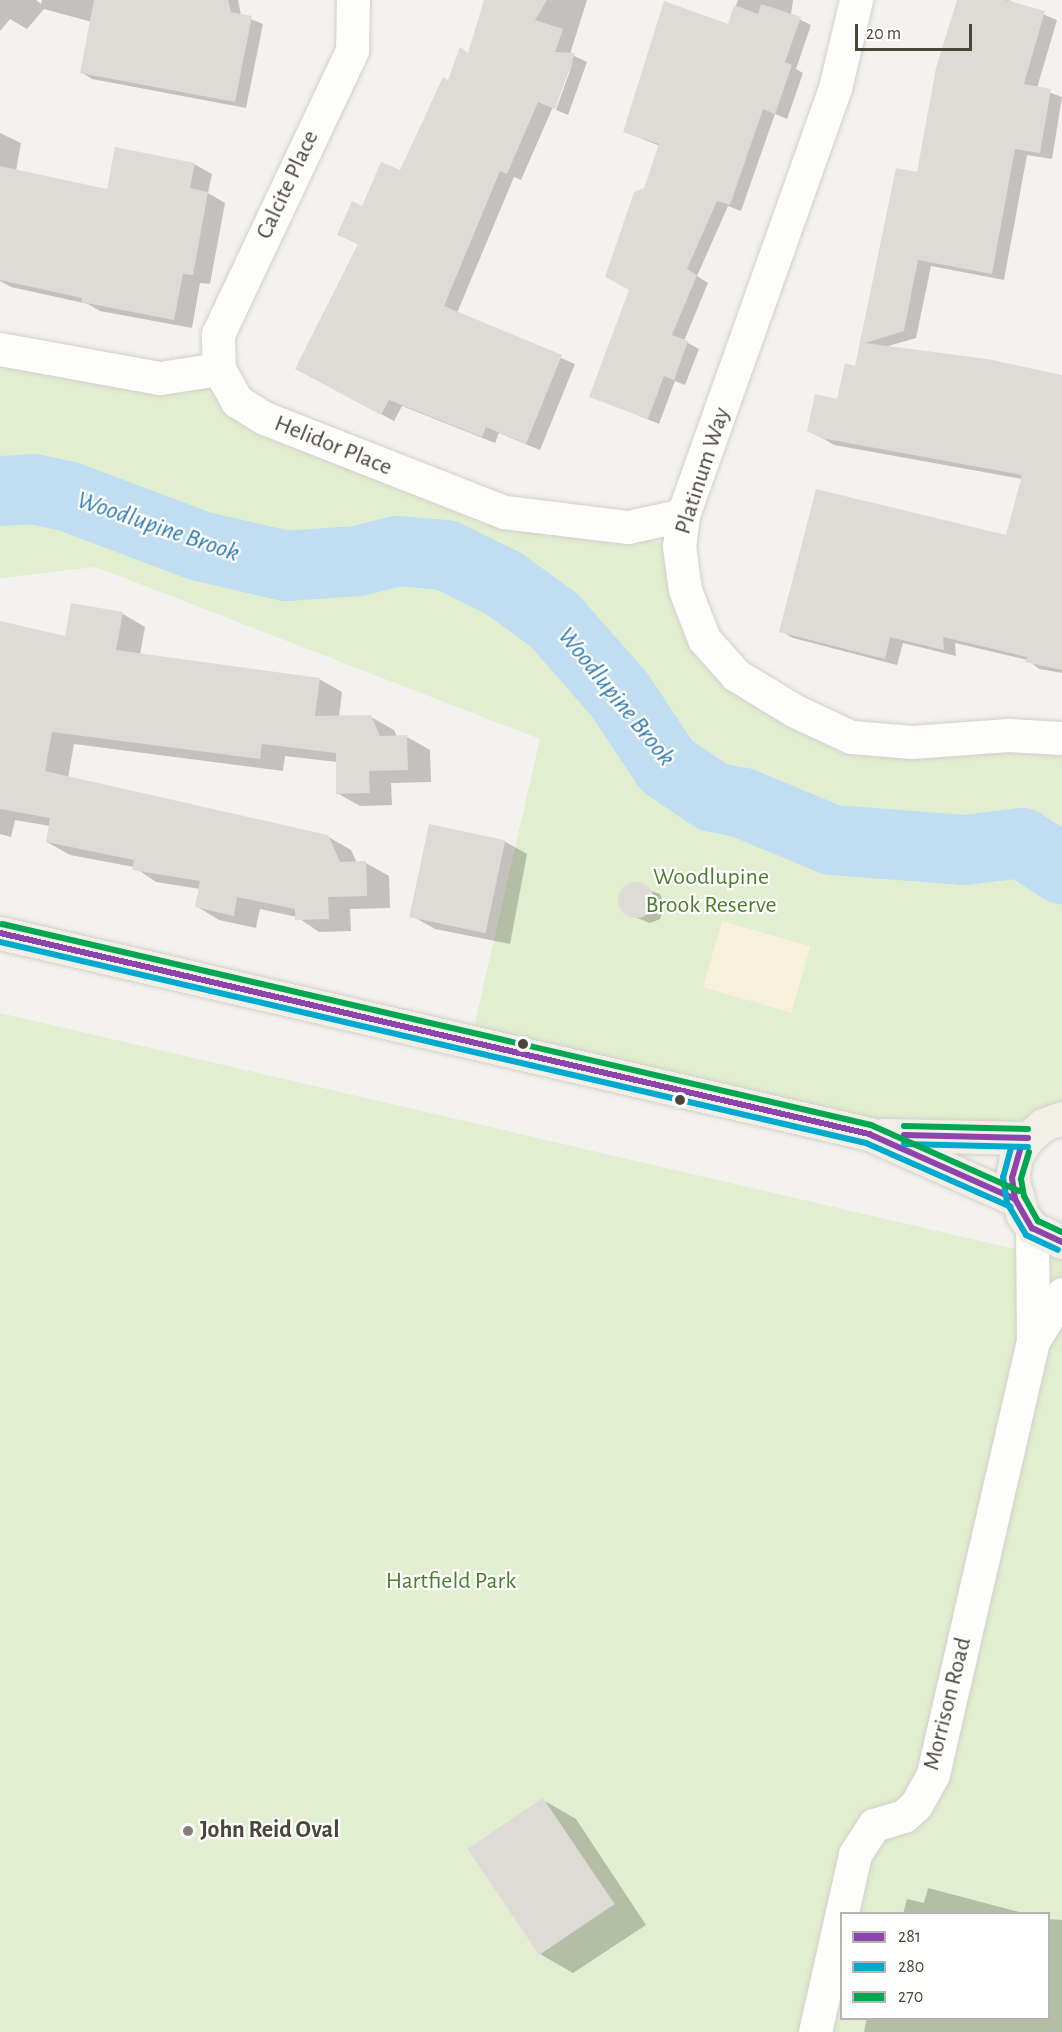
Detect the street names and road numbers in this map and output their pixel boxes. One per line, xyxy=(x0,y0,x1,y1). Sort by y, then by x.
street label: Calcite Place xyxy=(250,126,326,244)
street label: Platinum Way xyxy=(669,404,737,538)
street label: Helidor Place xyxy=(270,409,396,483)
street label: Morrison Road xyxy=(918,1635,978,1773)

